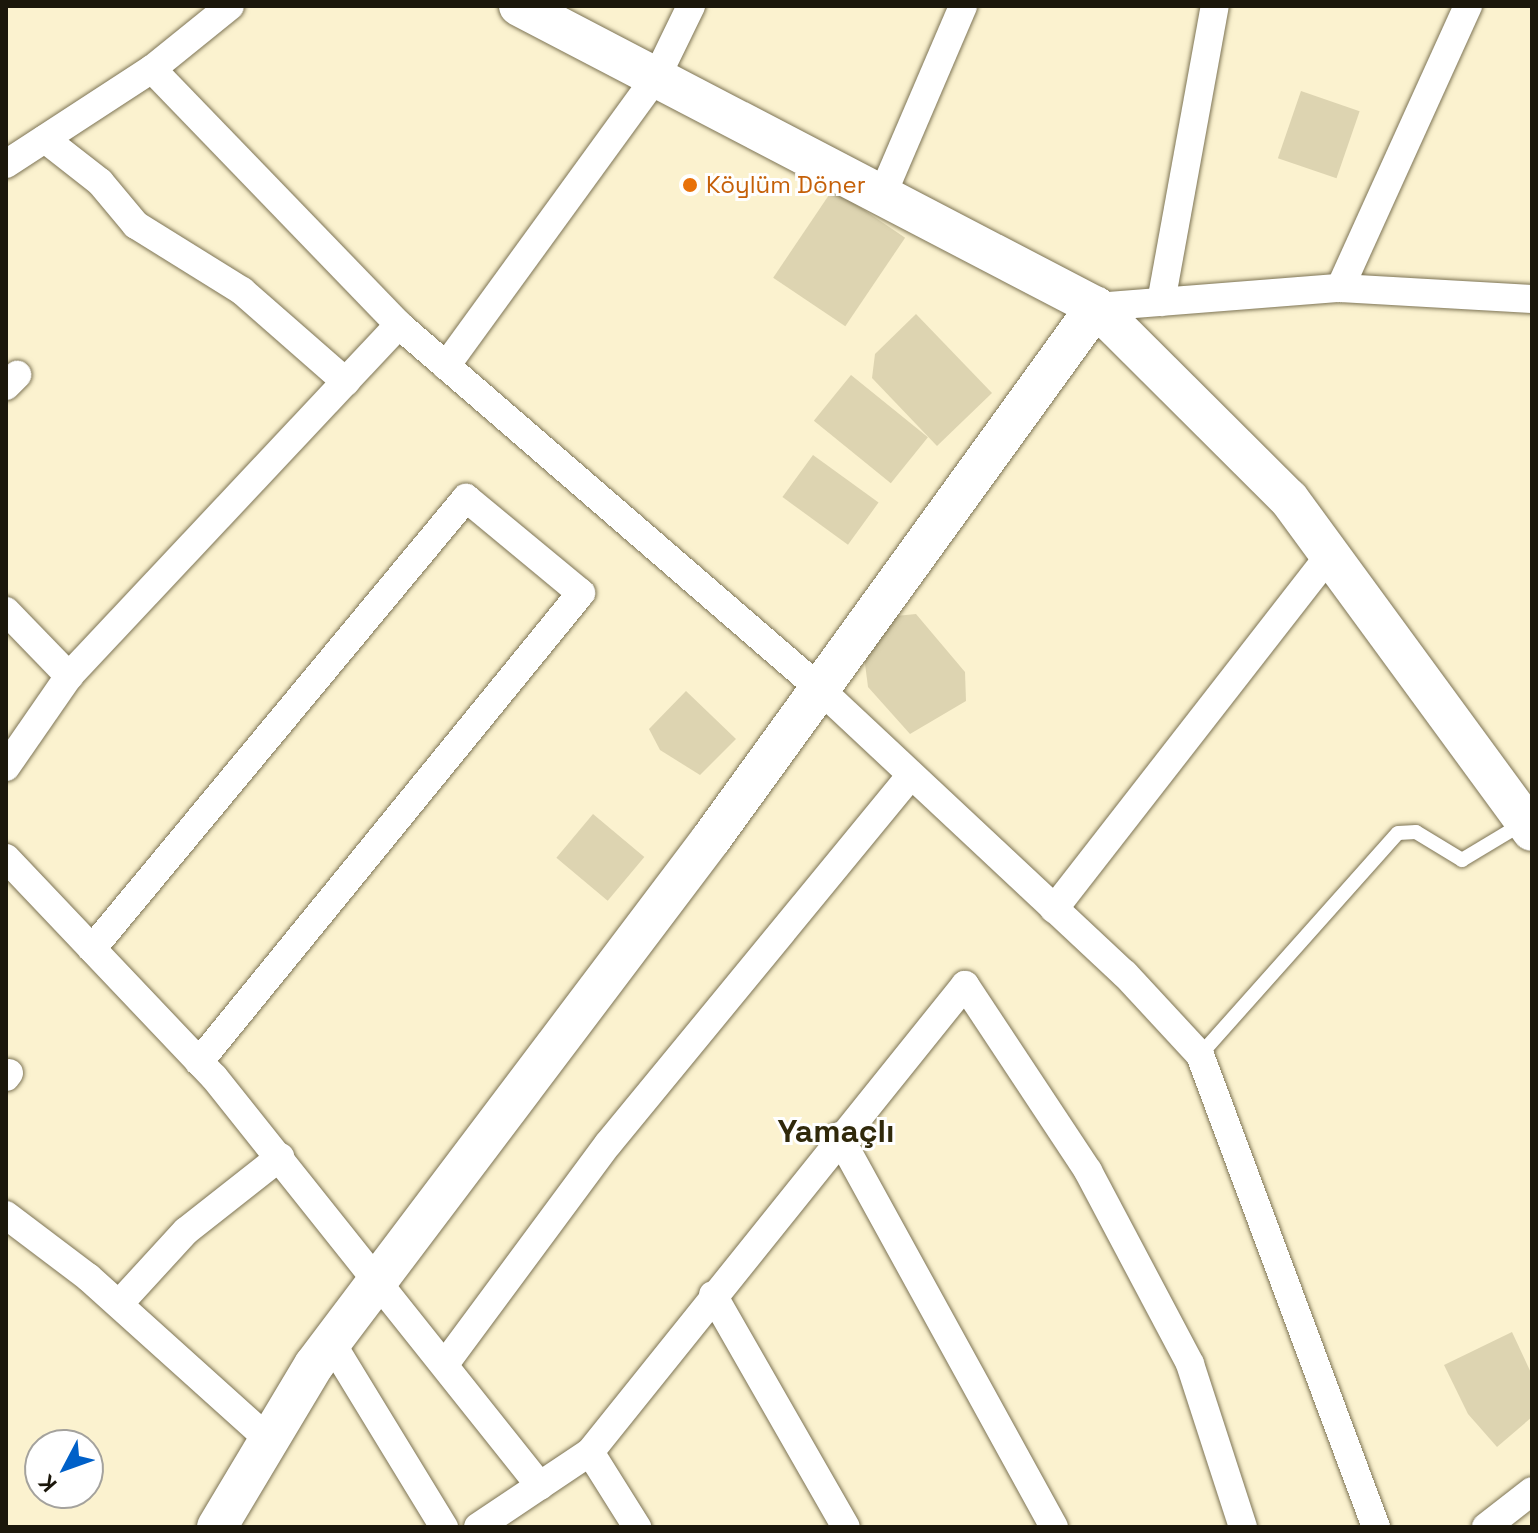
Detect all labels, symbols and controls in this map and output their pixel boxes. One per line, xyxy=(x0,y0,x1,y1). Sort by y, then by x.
place label: Köylüm Döner xyxy=(706,171,866,199)
marker: Köylüm Döner xyxy=(681,176,699,194)
district label: Yamaçlı xyxy=(777,1112,895,1150)
north arrow xyxy=(24,1429,104,1509)
text: K xyxy=(32,1469,62,1498)

